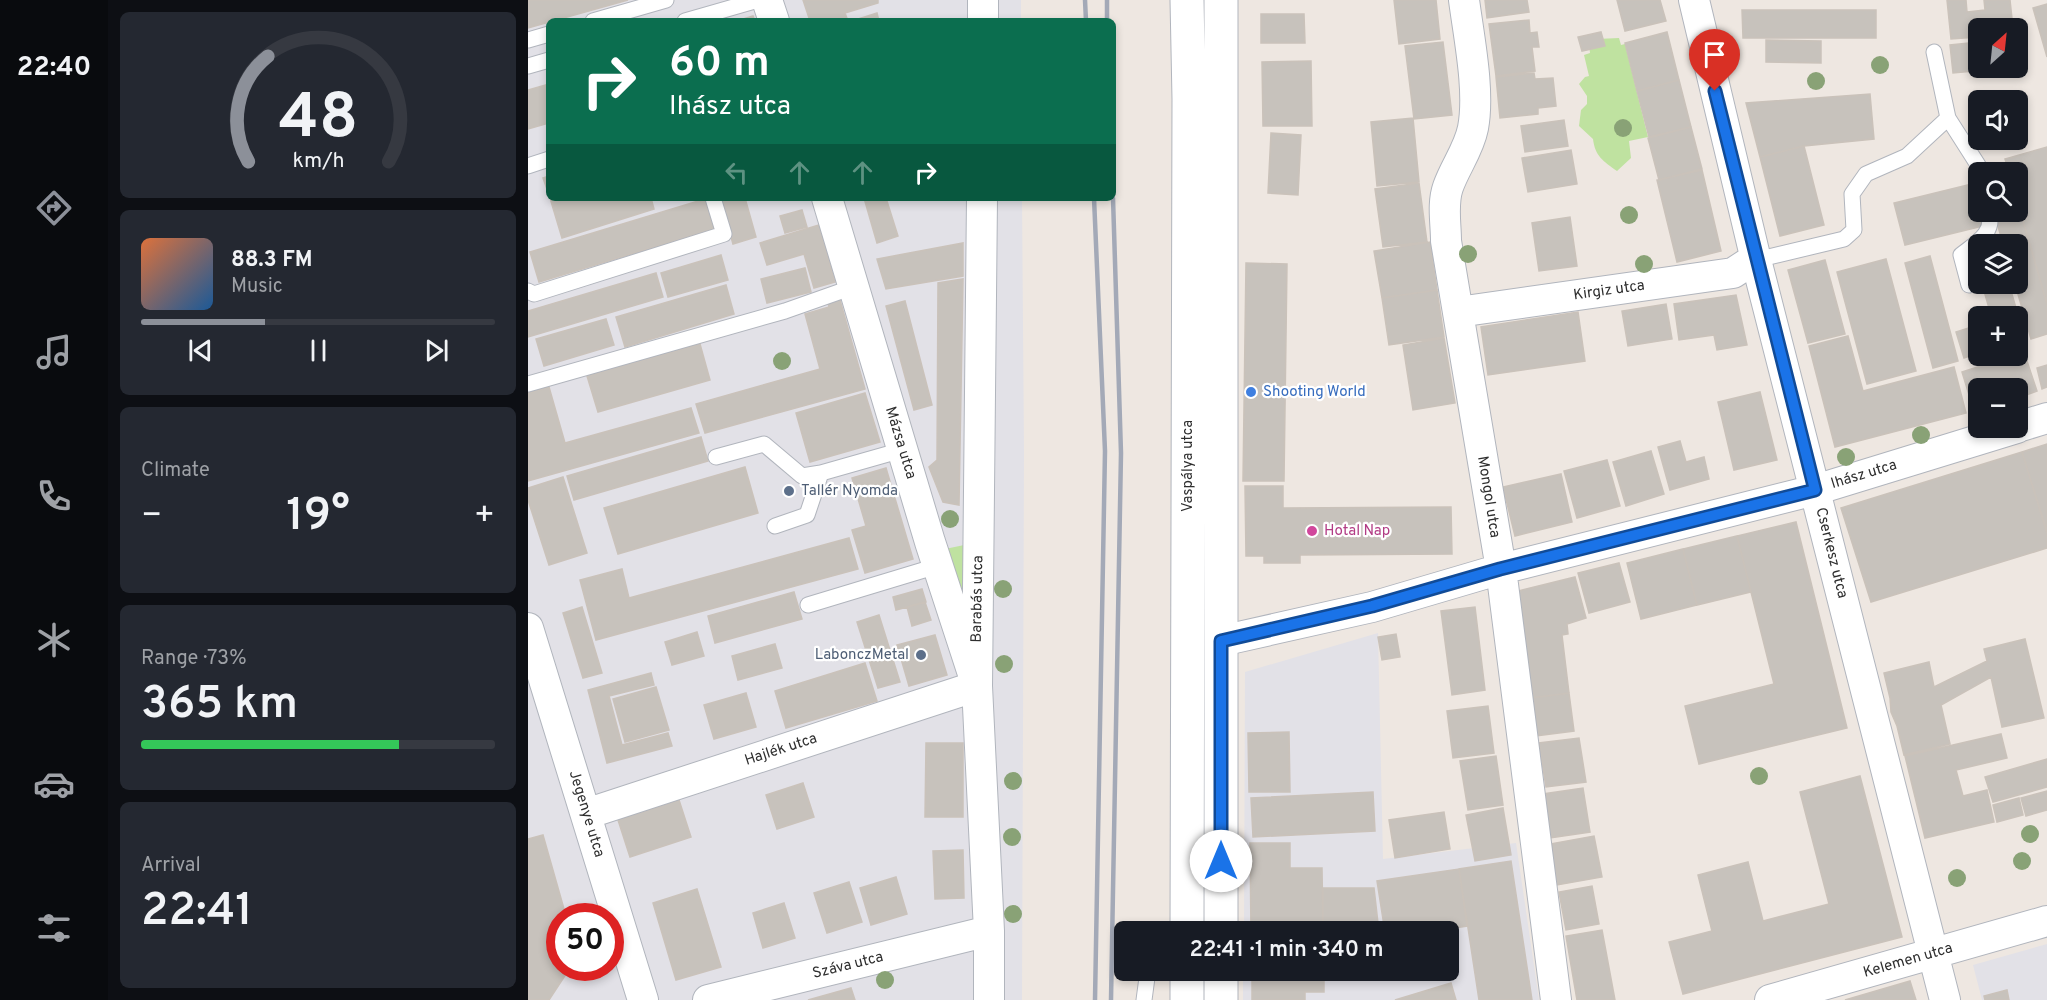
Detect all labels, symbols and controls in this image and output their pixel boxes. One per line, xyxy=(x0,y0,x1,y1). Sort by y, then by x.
north arrow xyxy=(1968,18,2028,78)
map controls xyxy=(1968,18,2028,438)
pin xyxy=(1689,29,1740,91)
text: 60 m xyxy=(669,38,770,91)
icon: arrive xyxy=(1698,38,1731,71)
icon: right xyxy=(570,42,648,120)
text: 22:40 xyxy=(17,51,91,85)
text: 48 xyxy=(278,81,358,160)
text: Ihász utca xyxy=(669,90,791,124)
button: sound xyxy=(1968,90,2028,150)
text: km/h xyxy=(292,148,344,175)
icon: left xyxy=(720,156,753,189)
icon: ahead xyxy=(783,156,816,189)
icon: ahead xyxy=(846,156,879,189)
icon: right xyxy=(909,156,942,189)
button: search xyxy=(1968,162,2028,222)
icon: directions xyxy=(33,187,75,229)
button: layers xyxy=(1968,234,2028,294)
text: 88.3 FM xyxy=(231,247,313,274)
text: Music xyxy=(231,274,283,300)
street label: Kirgiz utca xyxy=(1572,277,1646,305)
button: + xyxy=(1968,306,2028,366)
icon: music xyxy=(33,331,75,373)
icon: previous xyxy=(184,334,217,367)
icon: pause xyxy=(302,334,335,367)
icon: next xyxy=(420,334,453,367)
button: − xyxy=(1968,378,2028,438)
place label: Shooting World xyxy=(1263,383,1366,402)
marker: Shooting World xyxy=(1244,385,1258,399)
street label: Mázsa utca xyxy=(880,404,920,482)
street label: Vaspálya utca xyxy=(1179,420,1198,512)
street label: Mongol utca xyxy=(1472,455,1504,539)
street label: Ihász utca xyxy=(1829,456,1899,494)
text: Climate xyxy=(141,458,210,484)
icon: phone xyxy=(33,475,75,517)
place label: Tallér Nyomda xyxy=(801,482,898,501)
marker: Tallér Nyomda xyxy=(782,484,796,498)
text: 19° xyxy=(286,489,350,546)
text: − xyxy=(141,496,162,538)
text: + xyxy=(474,496,495,538)
street label: Cserkesz utca xyxy=(1811,506,1851,600)
place label: Hotal Nap xyxy=(1324,522,1390,541)
marker: Hotal Nap xyxy=(1305,524,1319,538)
street label: Barabás utca xyxy=(968,555,988,643)
icon: climate xyxy=(33,619,75,661)
text: Range · 73% xyxy=(141,646,247,672)
place label: LabonczMetal xyxy=(815,646,909,665)
marker: LabonczMetal xyxy=(914,648,928,662)
text: 365 km xyxy=(141,677,298,734)
street label: Hajlék utca xyxy=(742,729,820,771)
icon: car xyxy=(33,763,75,805)
street label: Jegenye utca xyxy=(564,768,608,860)
position arrow xyxy=(1189,829,1253,893)
text: Arrival xyxy=(141,853,201,879)
text: 22:41 xyxy=(141,884,253,941)
speed limit sign: 50 xyxy=(546,903,624,981)
icon: filters xyxy=(33,907,75,949)
text: 22:41 · 1 min · 340 m xyxy=(1189,937,1384,964)
street label: Kelemen utca xyxy=(1861,939,1955,983)
street label: Száva utca xyxy=(811,948,885,984)

